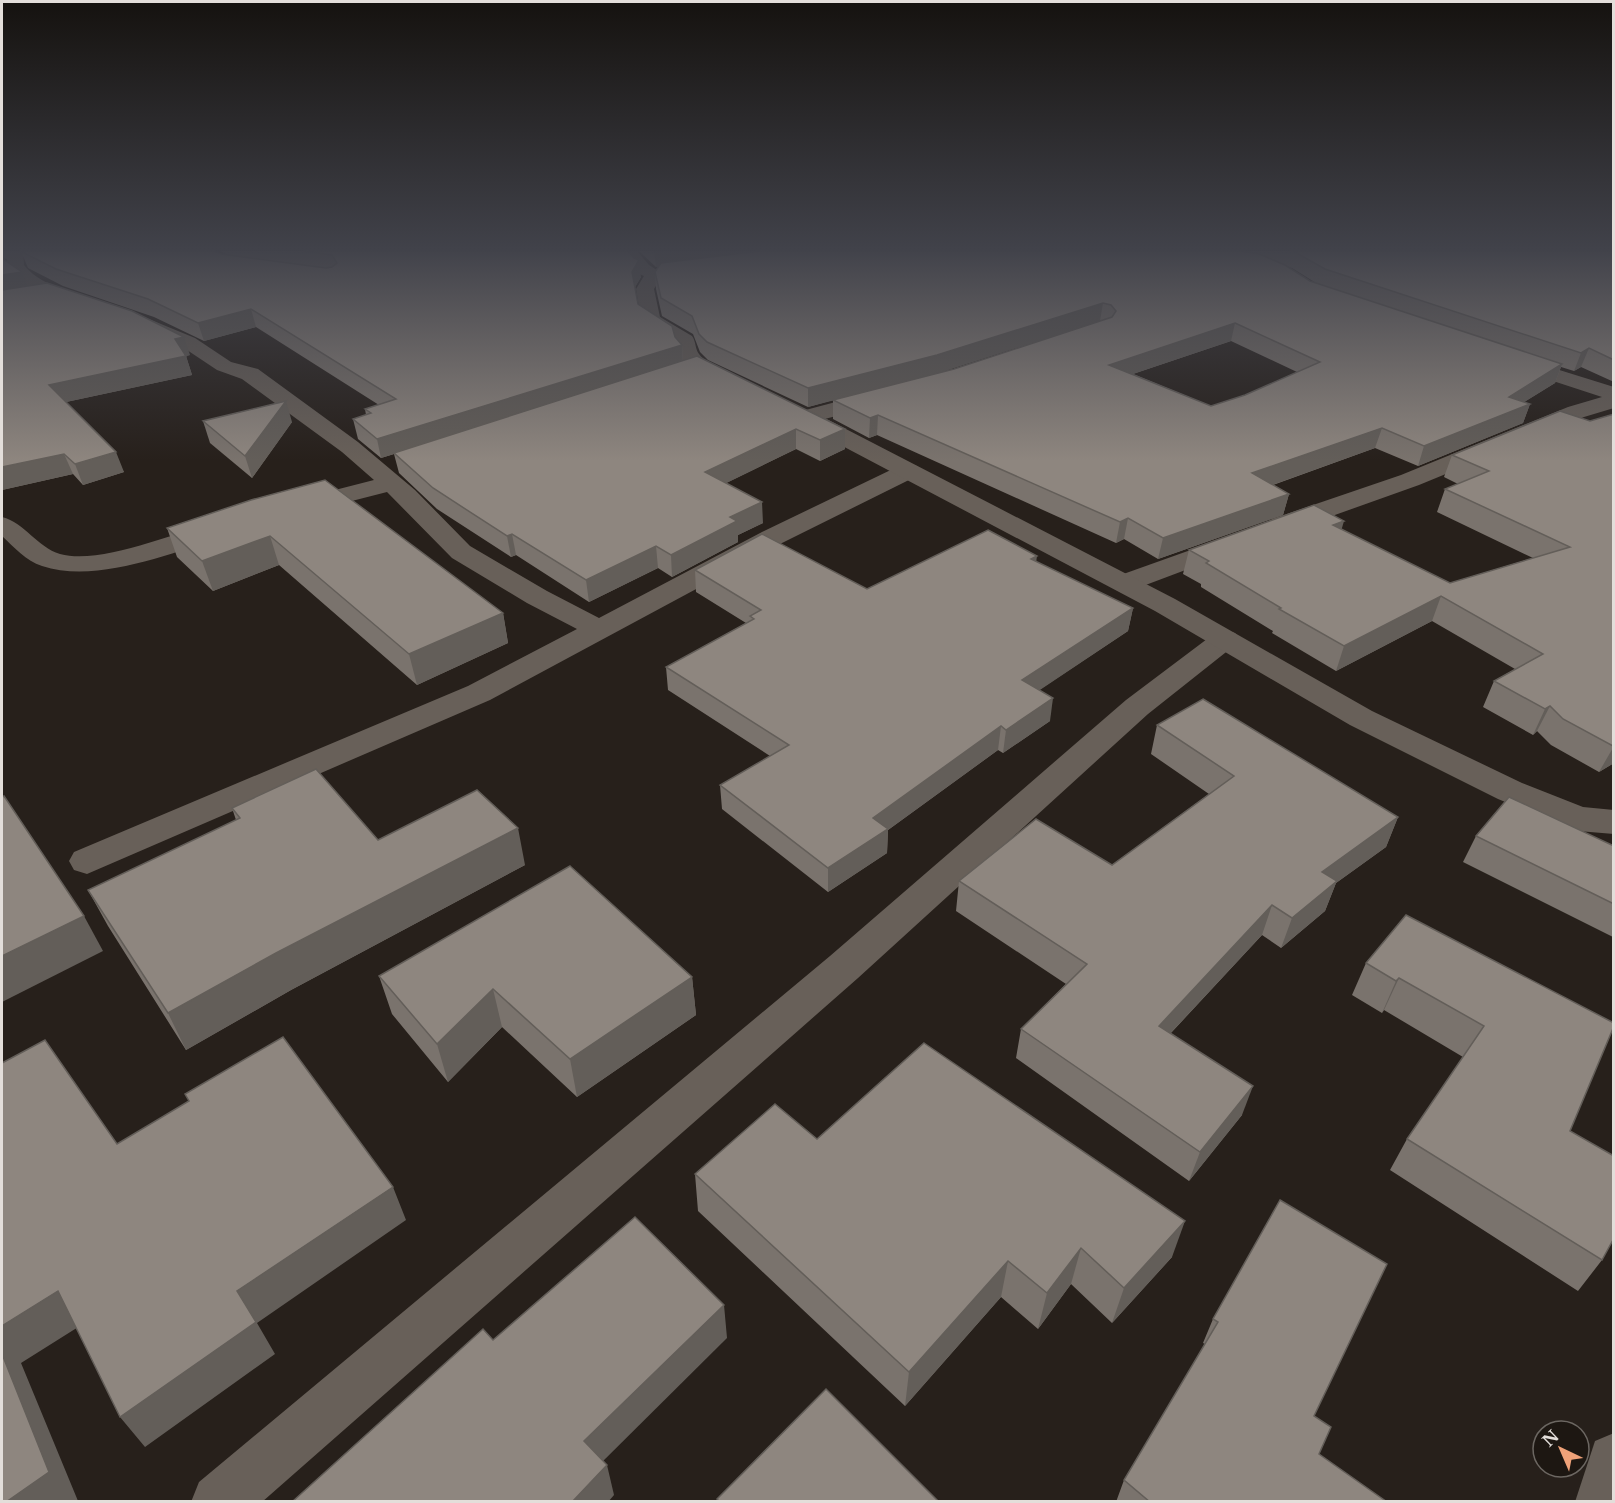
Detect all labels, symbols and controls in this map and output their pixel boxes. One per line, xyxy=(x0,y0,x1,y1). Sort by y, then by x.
north arrow xyxy=(1531,1419,1591,1479)
text: N xyxy=(1538,1426,1563,1451)

